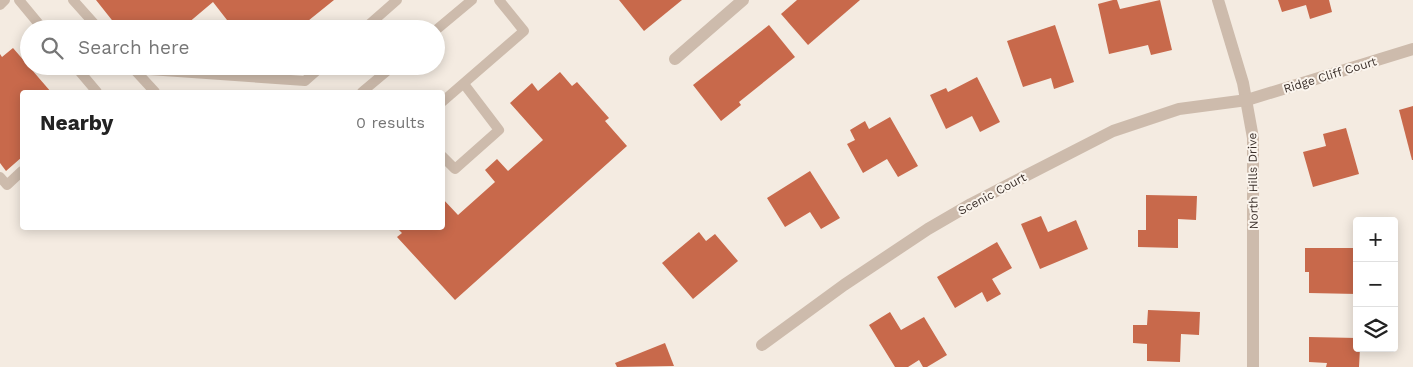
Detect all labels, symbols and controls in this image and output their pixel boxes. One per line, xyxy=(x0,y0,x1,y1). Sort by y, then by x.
search box xyxy=(20,20,445,75)
icon: search xyxy=(38,34,66,62)
text: Search here xyxy=(78,36,189,59)
street label: Ridge Cliff Court xyxy=(1282,54,1378,96)
text: Nearby xyxy=(40,110,113,135)
text: 0 results xyxy=(356,113,425,132)
street label: North Hills Drive xyxy=(1245,133,1261,229)
street label: Scenic Court xyxy=(956,170,1028,218)
map controls xyxy=(1353,217,1398,352)
button: + xyxy=(1353,217,1398,262)
button: − xyxy=(1353,262,1398,307)
button: layers xyxy=(1353,307,1398,352)

